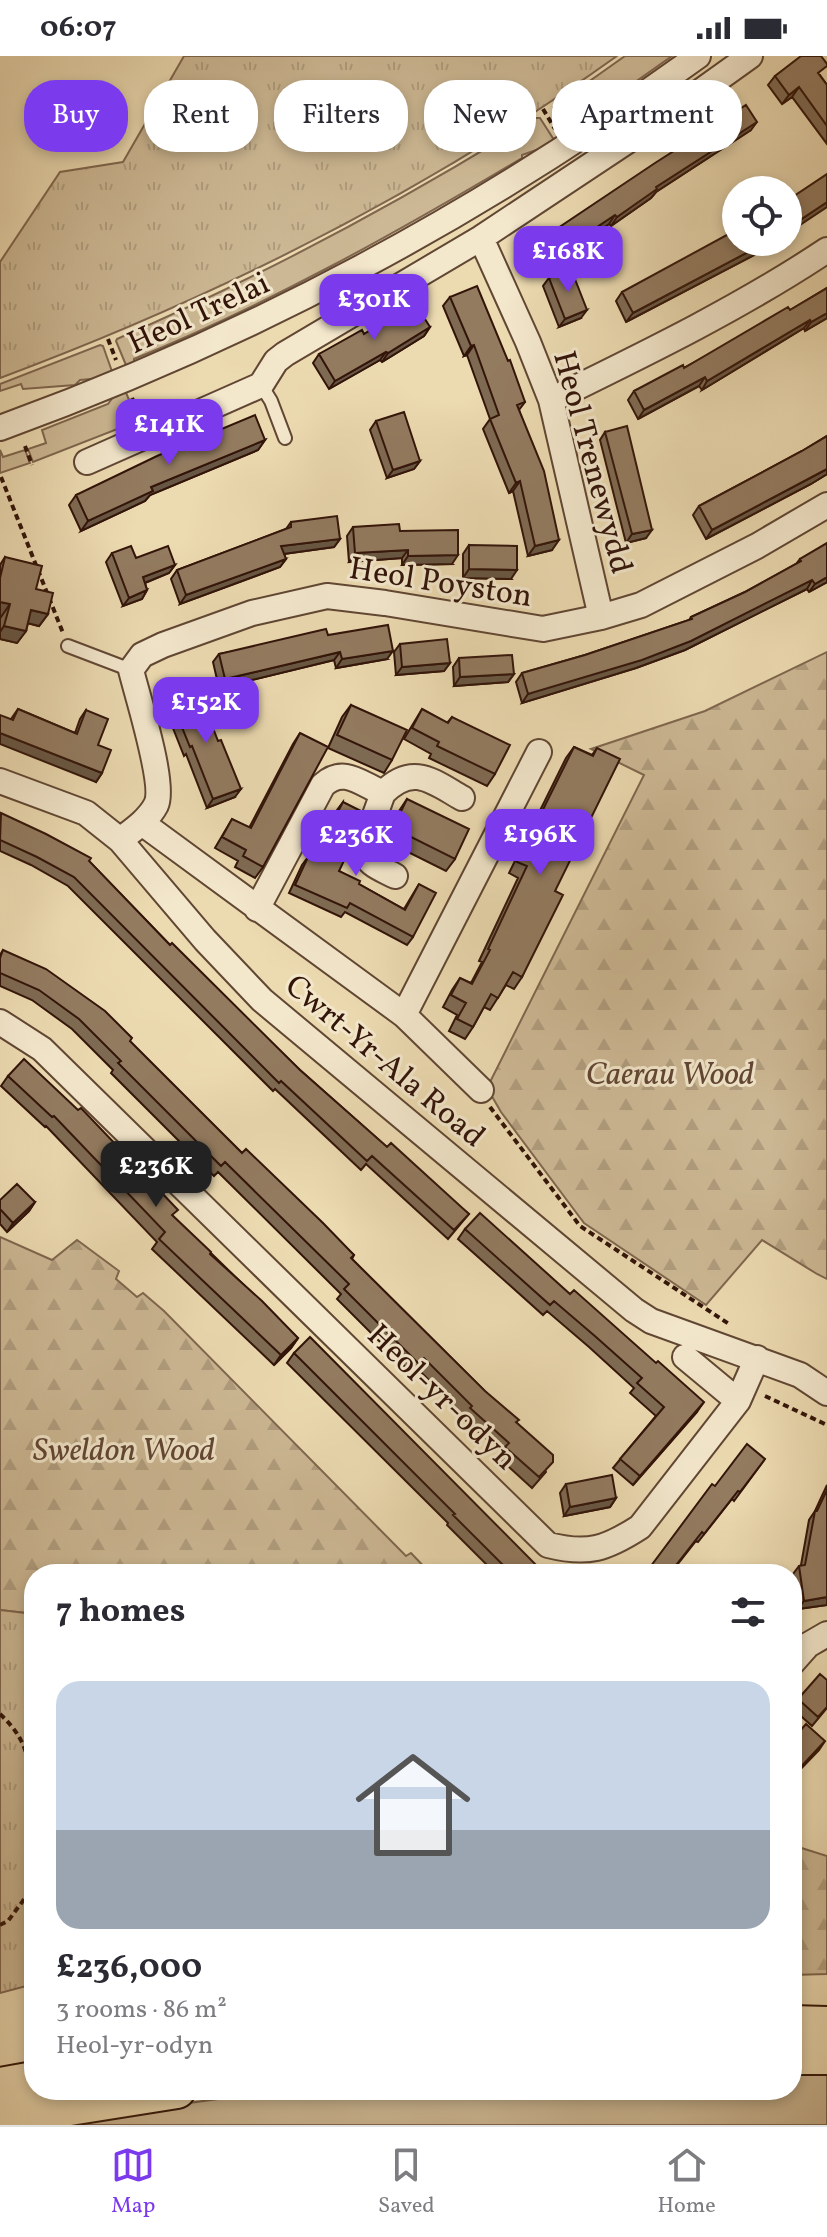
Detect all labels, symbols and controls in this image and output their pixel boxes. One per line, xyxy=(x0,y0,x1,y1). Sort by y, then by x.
text: 06:07 xyxy=(40,7,116,49)
chip: Buy xyxy=(24,80,128,152)
chip: Rent xyxy=(144,80,258,152)
chip: Filters xyxy=(274,80,408,152)
chip: New xyxy=(424,80,536,152)
chip: Apartment xyxy=(552,80,742,152)
map controls xyxy=(722,176,802,256)
button: locate xyxy=(722,176,802,256)
pin: £168K xyxy=(512,226,624,294)
text: £168K xyxy=(532,234,604,270)
street label: Heol Trelai xyxy=(121,263,278,367)
pin: £301K xyxy=(318,274,430,342)
text: £301K xyxy=(337,282,411,318)
street label: Heol Trenewydd xyxy=(540,347,642,579)
pin: £141K xyxy=(113,399,225,467)
text: £141K xyxy=(134,407,204,443)
street label: Heol Poyston xyxy=(346,548,535,620)
pin: £152K xyxy=(150,677,262,745)
text: £152K xyxy=(171,685,241,721)
pin: £196K xyxy=(484,809,596,877)
pin: £236K xyxy=(300,810,412,878)
text: £196K xyxy=(503,817,577,853)
text: £236K xyxy=(319,818,393,854)
street label: Cwrt-Yr-Ala Road xyxy=(275,965,494,1159)
park label: Caerau Wood xyxy=(586,1054,754,1098)
pin: £236K xyxy=(100,1141,212,1209)
text: £236K xyxy=(119,1149,193,1185)
street label: Heol-yr-odyn xyxy=(356,1315,526,1481)
park label: Sweldon Wood xyxy=(33,1430,215,1474)
text: 7 homes xyxy=(56,1589,185,1636)
icon: filters xyxy=(726,1590,770,1634)
icon: home xyxy=(341,1733,485,1877)
text: £236,000 xyxy=(56,1945,202,1992)
text: 3 rooms · 86 m² xyxy=(56,1992,227,2028)
text: Heol-yr-odyn xyxy=(56,2028,213,2064)
tab: Map xyxy=(111,2143,155,2222)
tab: Saved xyxy=(378,2143,435,2222)
tab: Home xyxy=(657,2143,716,2222)

